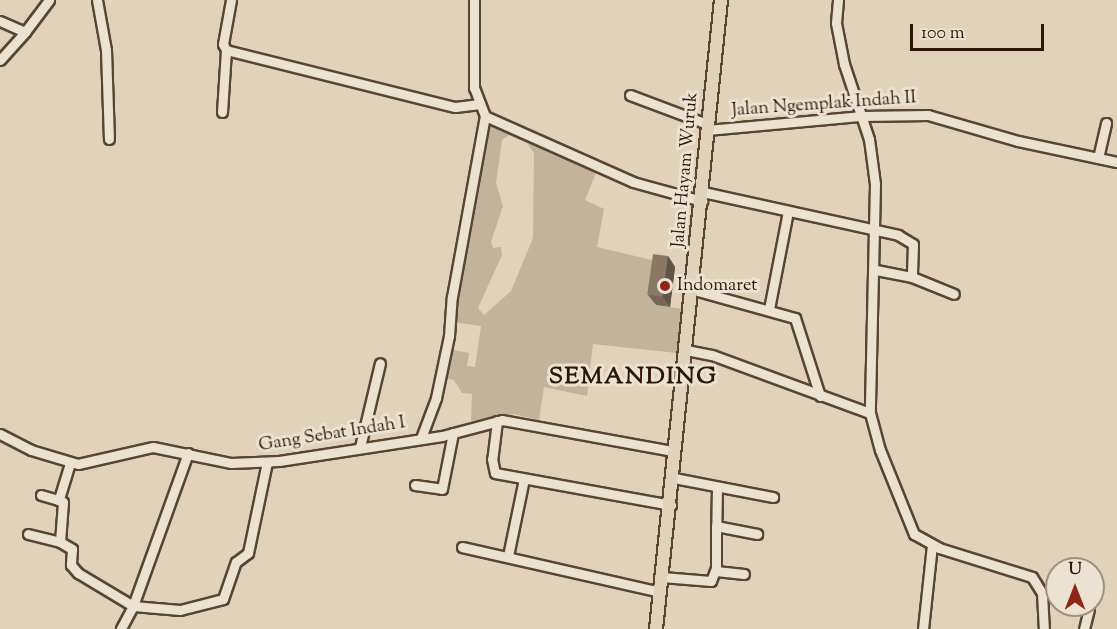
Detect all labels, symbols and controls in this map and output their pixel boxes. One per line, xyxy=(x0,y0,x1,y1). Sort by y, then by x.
scale bar xyxy=(913,12,1046,50)
text: 100 m xyxy=(921,21,965,47)
street label: Jalan Ngemplak Indah II xyxy=(731,88,917,122)
street label: Jalan Hayam Wuruk xyxy=(668,91,704,249)
place label: Indomaret xyxy=(677,275,757,297)
marker: Indomaret xyxy=(658,279,672,293)
district label: SEMANDING xyxy=(549,364,717,392)
street label: Gang Sebat Indah I xyxy=(257,413,407,457)
north arrow xyxy=(1045,557,1105,617)
text: U xyxy=(1068,559,1082,582)

